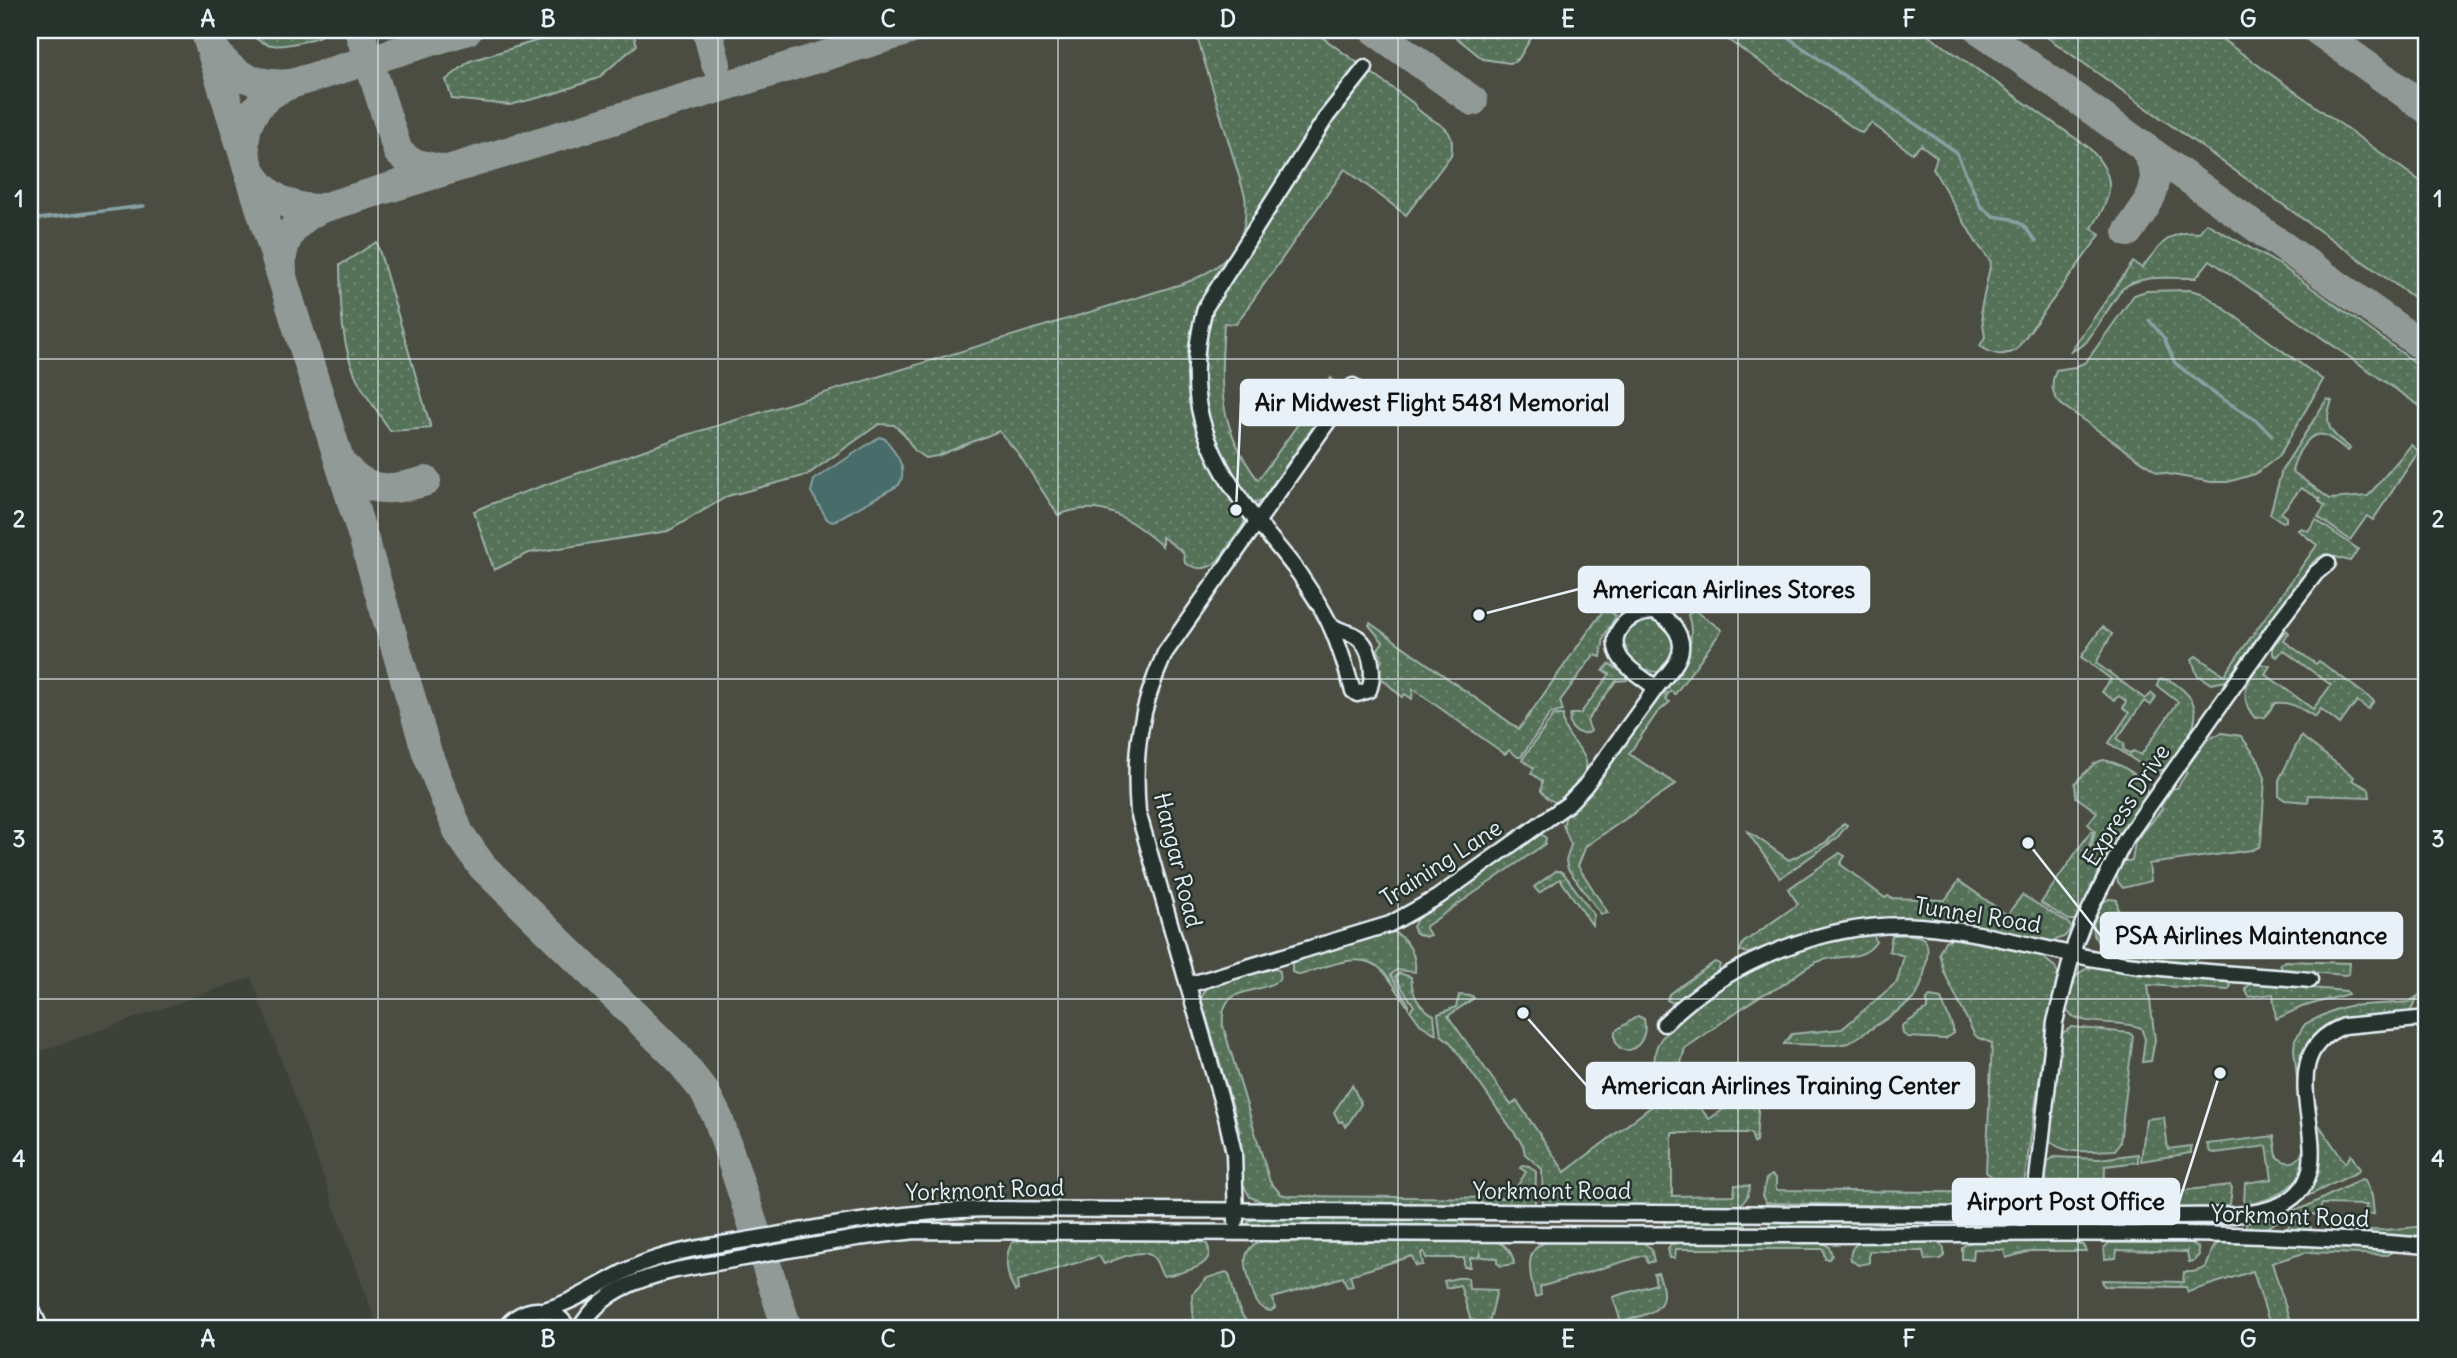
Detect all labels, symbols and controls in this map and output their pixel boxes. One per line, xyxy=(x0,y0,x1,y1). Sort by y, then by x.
text: A xyxy=(201,4,216,33)
text: B xyxy=(540,4,556,33)
text: C xyxy=(880,4,896,33)
text: D xyxy=(1220,4,1236,33)
text: E xyxy=(1561,4,1575,33)
text: F xyxy=(1902,4,1916,33)
text: G xyxy=(2240,4,2256,33)
text: 1 xyxy=(14,184,24,213)
text: 1 xyxy=(2433,184,2443,213)
callout: Air Midwest Flight 5481 Memorial xyxy=(1241,380,1623,425)
text: Air Midwest Flight 5481 Memorial xyxy=(1255,387,1609,417)
text: 2 xyxy=(13,504,26,533)
text: 2 xyxy=(2432,504,2445,533)
callout: American Airlines Stores xyxy=(1579,567,1869,612)
text: American Airlines Stores xyxy=(1593,574,1855,604)
street label: Express Drive xyxy=(2075,738,2176,871)
street label: Hangar Road xyxy=(1148,790,1209,930)
street label: Training Lane xyxy=(1374,813,1507,913)
text: 3 xyxy=(12,824,26,853)
text: 3 xyxy=(2431,824,2445,853)
street label: Tunnel Road xyxy=(1913,890,2043,939)
callout: PSA Airlines Maintenance xyxy=(2101,913,2402,958)
text: PSA Airlines Maintenance xyxy=(2115,920,2387,950)
callout: American Airlines Training Center xyxy=(1587,1063,1974,1108)
text: American Airlines Training Center xyxy=(1602,1070,1961,1100)
text: 4 xyxy=(12,1144,26,1173)
text: 4 xyxy=(2431,1144,2445,1173)
street label: Yorkmont Road xyxy=(905,1172,1065,1207)
street label: Yorkmont Road xyxy=(1473,1176,1631,1205)
callout: Airport Post Office xyxy=(1953,1179,2179,1224)
text: Airport Post Office xyxy=(1967,1186,2165,1216)
street label: Yorkmont Road xyxy=(2210,1198,2370,1233)
text: A xyxy=(201,1324,216,1353)
text: B xyxy=(540,1324,556,1353)
text: C xyxy=(880,1324,896,1353)
text: D xyxy=(1220,1324,1236,1353)
text: E xyxy=(1561,1324,1575,1353)
text: F xyxy=(1902,1324,1916,1353)
text: G xyxy=(2240,1324,2256,1353)

